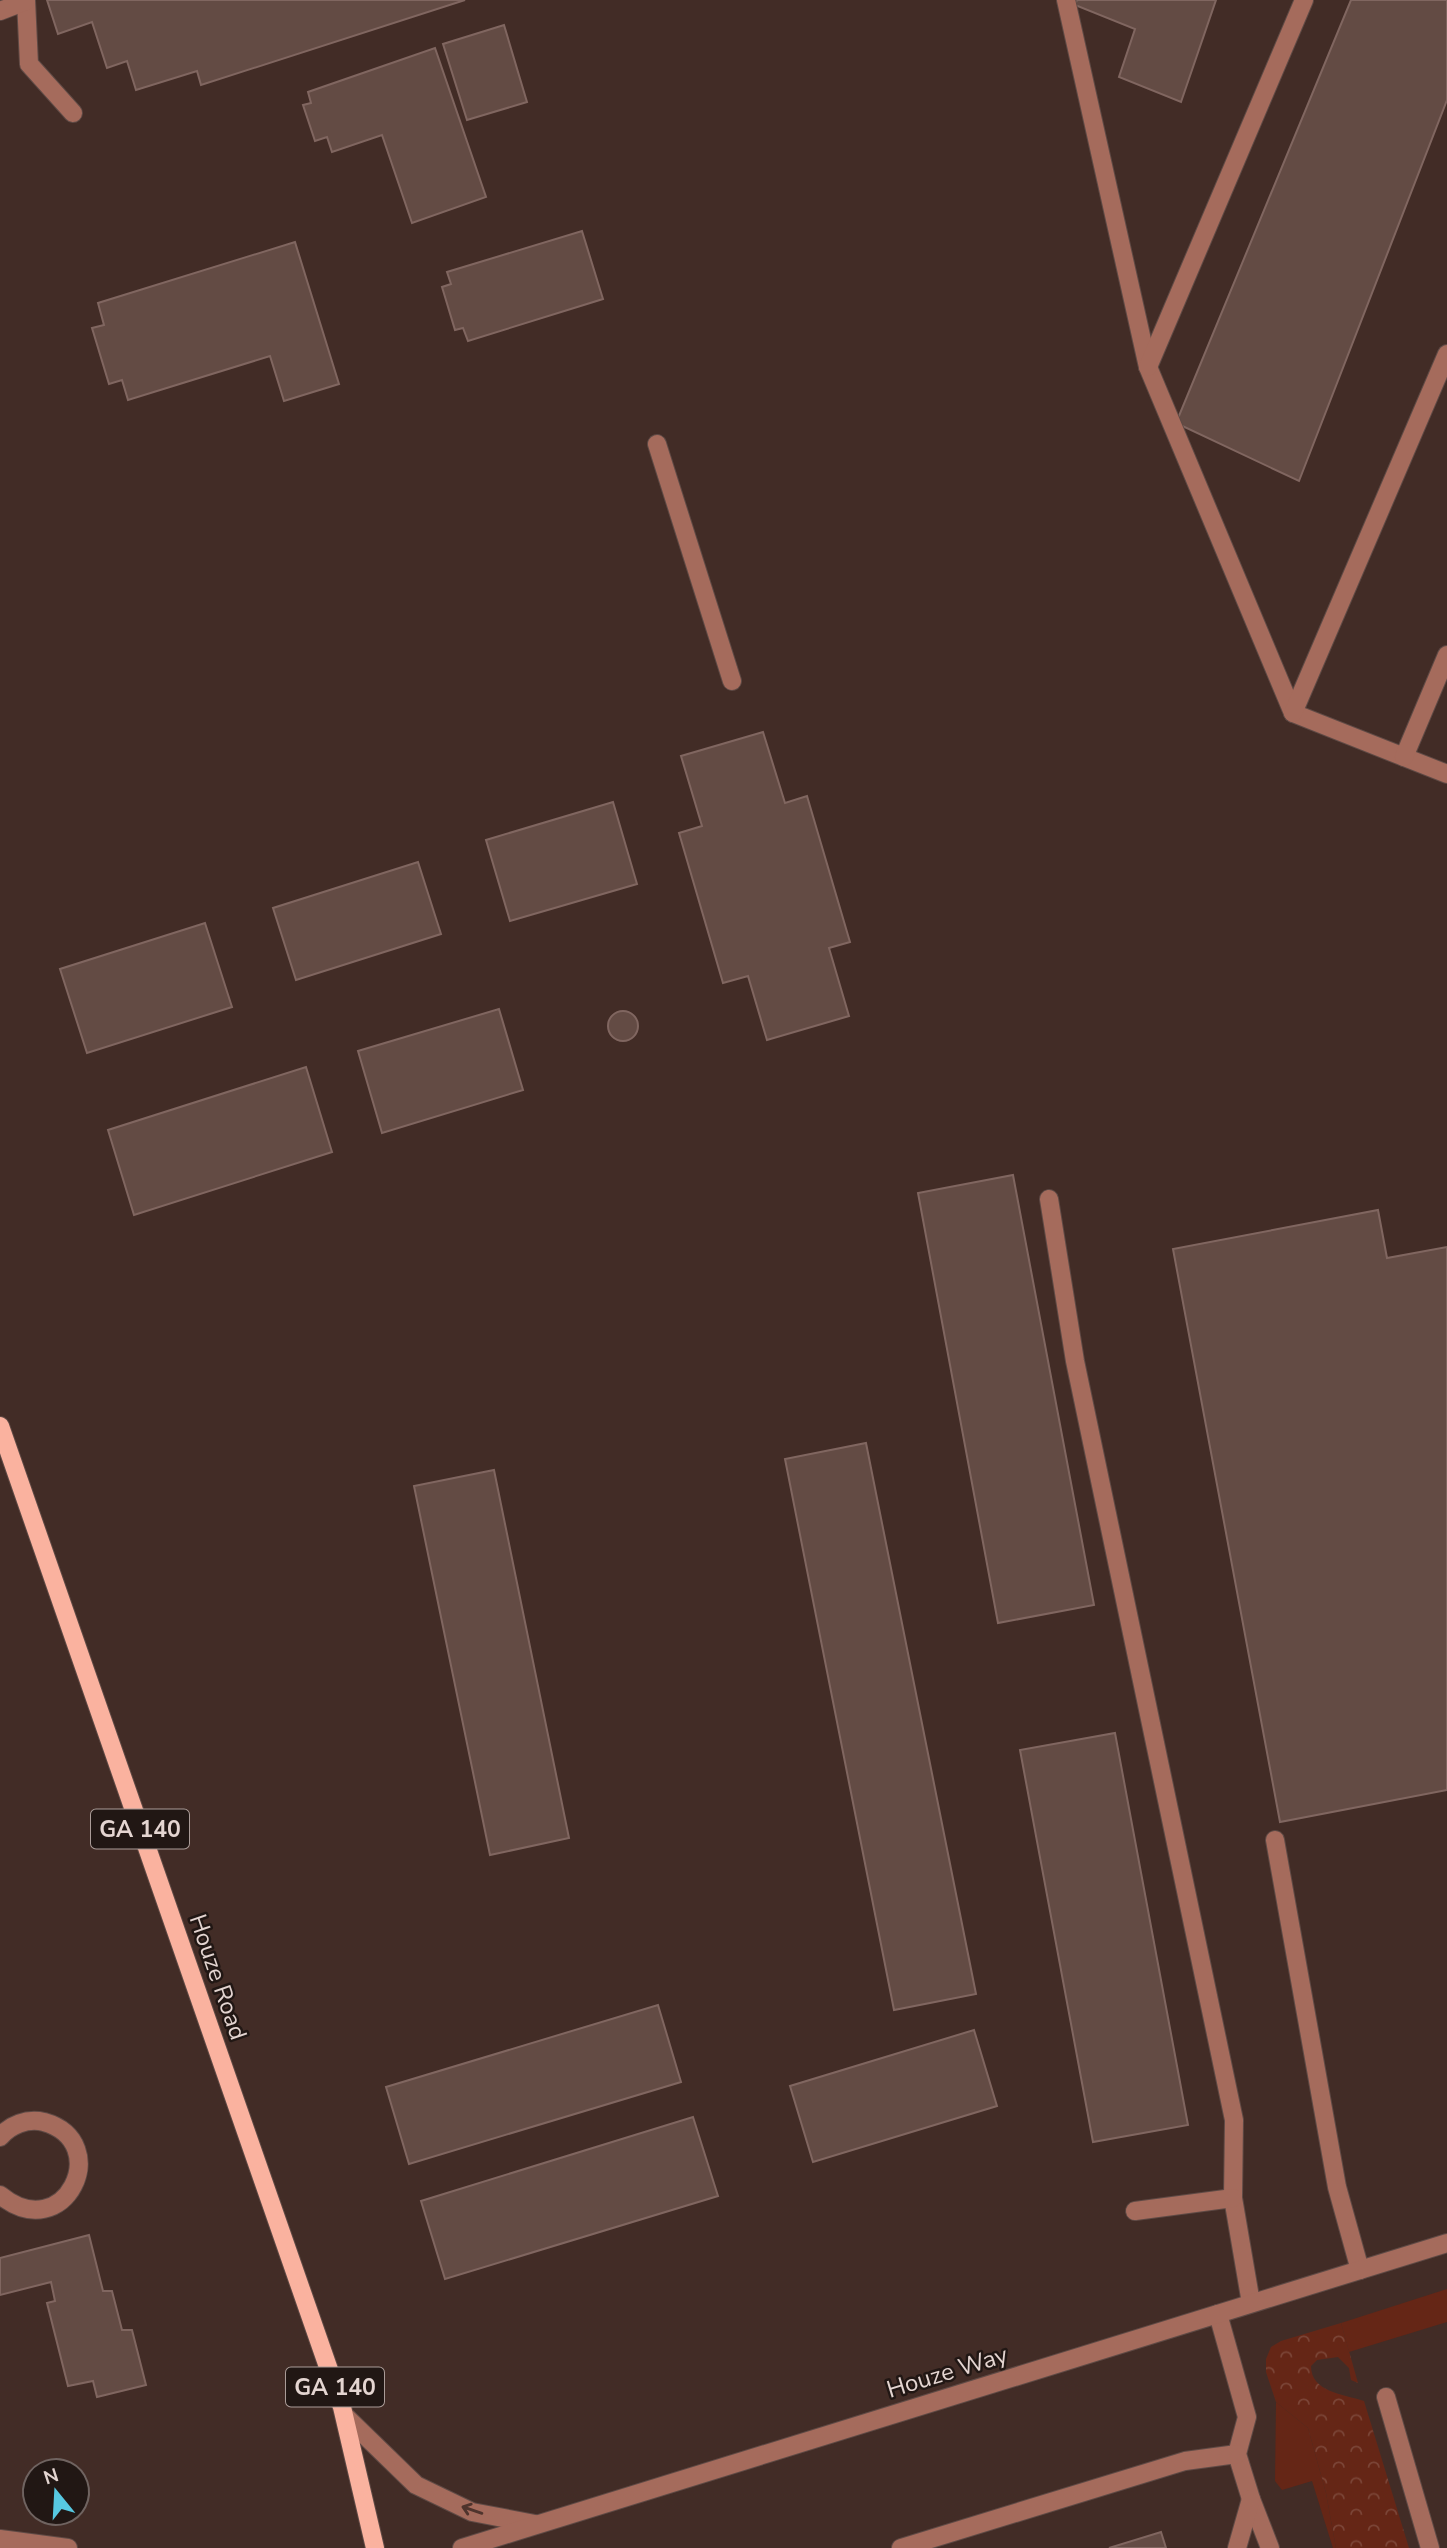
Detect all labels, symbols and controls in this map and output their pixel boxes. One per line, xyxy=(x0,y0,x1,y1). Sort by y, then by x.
road number: GA 140 xyxy=(91,1810,189,1848)
street label: Houze Road xyxy=(182,1910,254,2044)
street label: Houze Way xyxy=(883,2338,1012,2406)
road number: GA 140 xyxy=(286,2368,384,2406)
north arrow xyxy=(21,2457,91,2527)
text: N xyxy=(40,2462,62,2491)
one-way arrow xyxy=(461,2503,483,2515)

